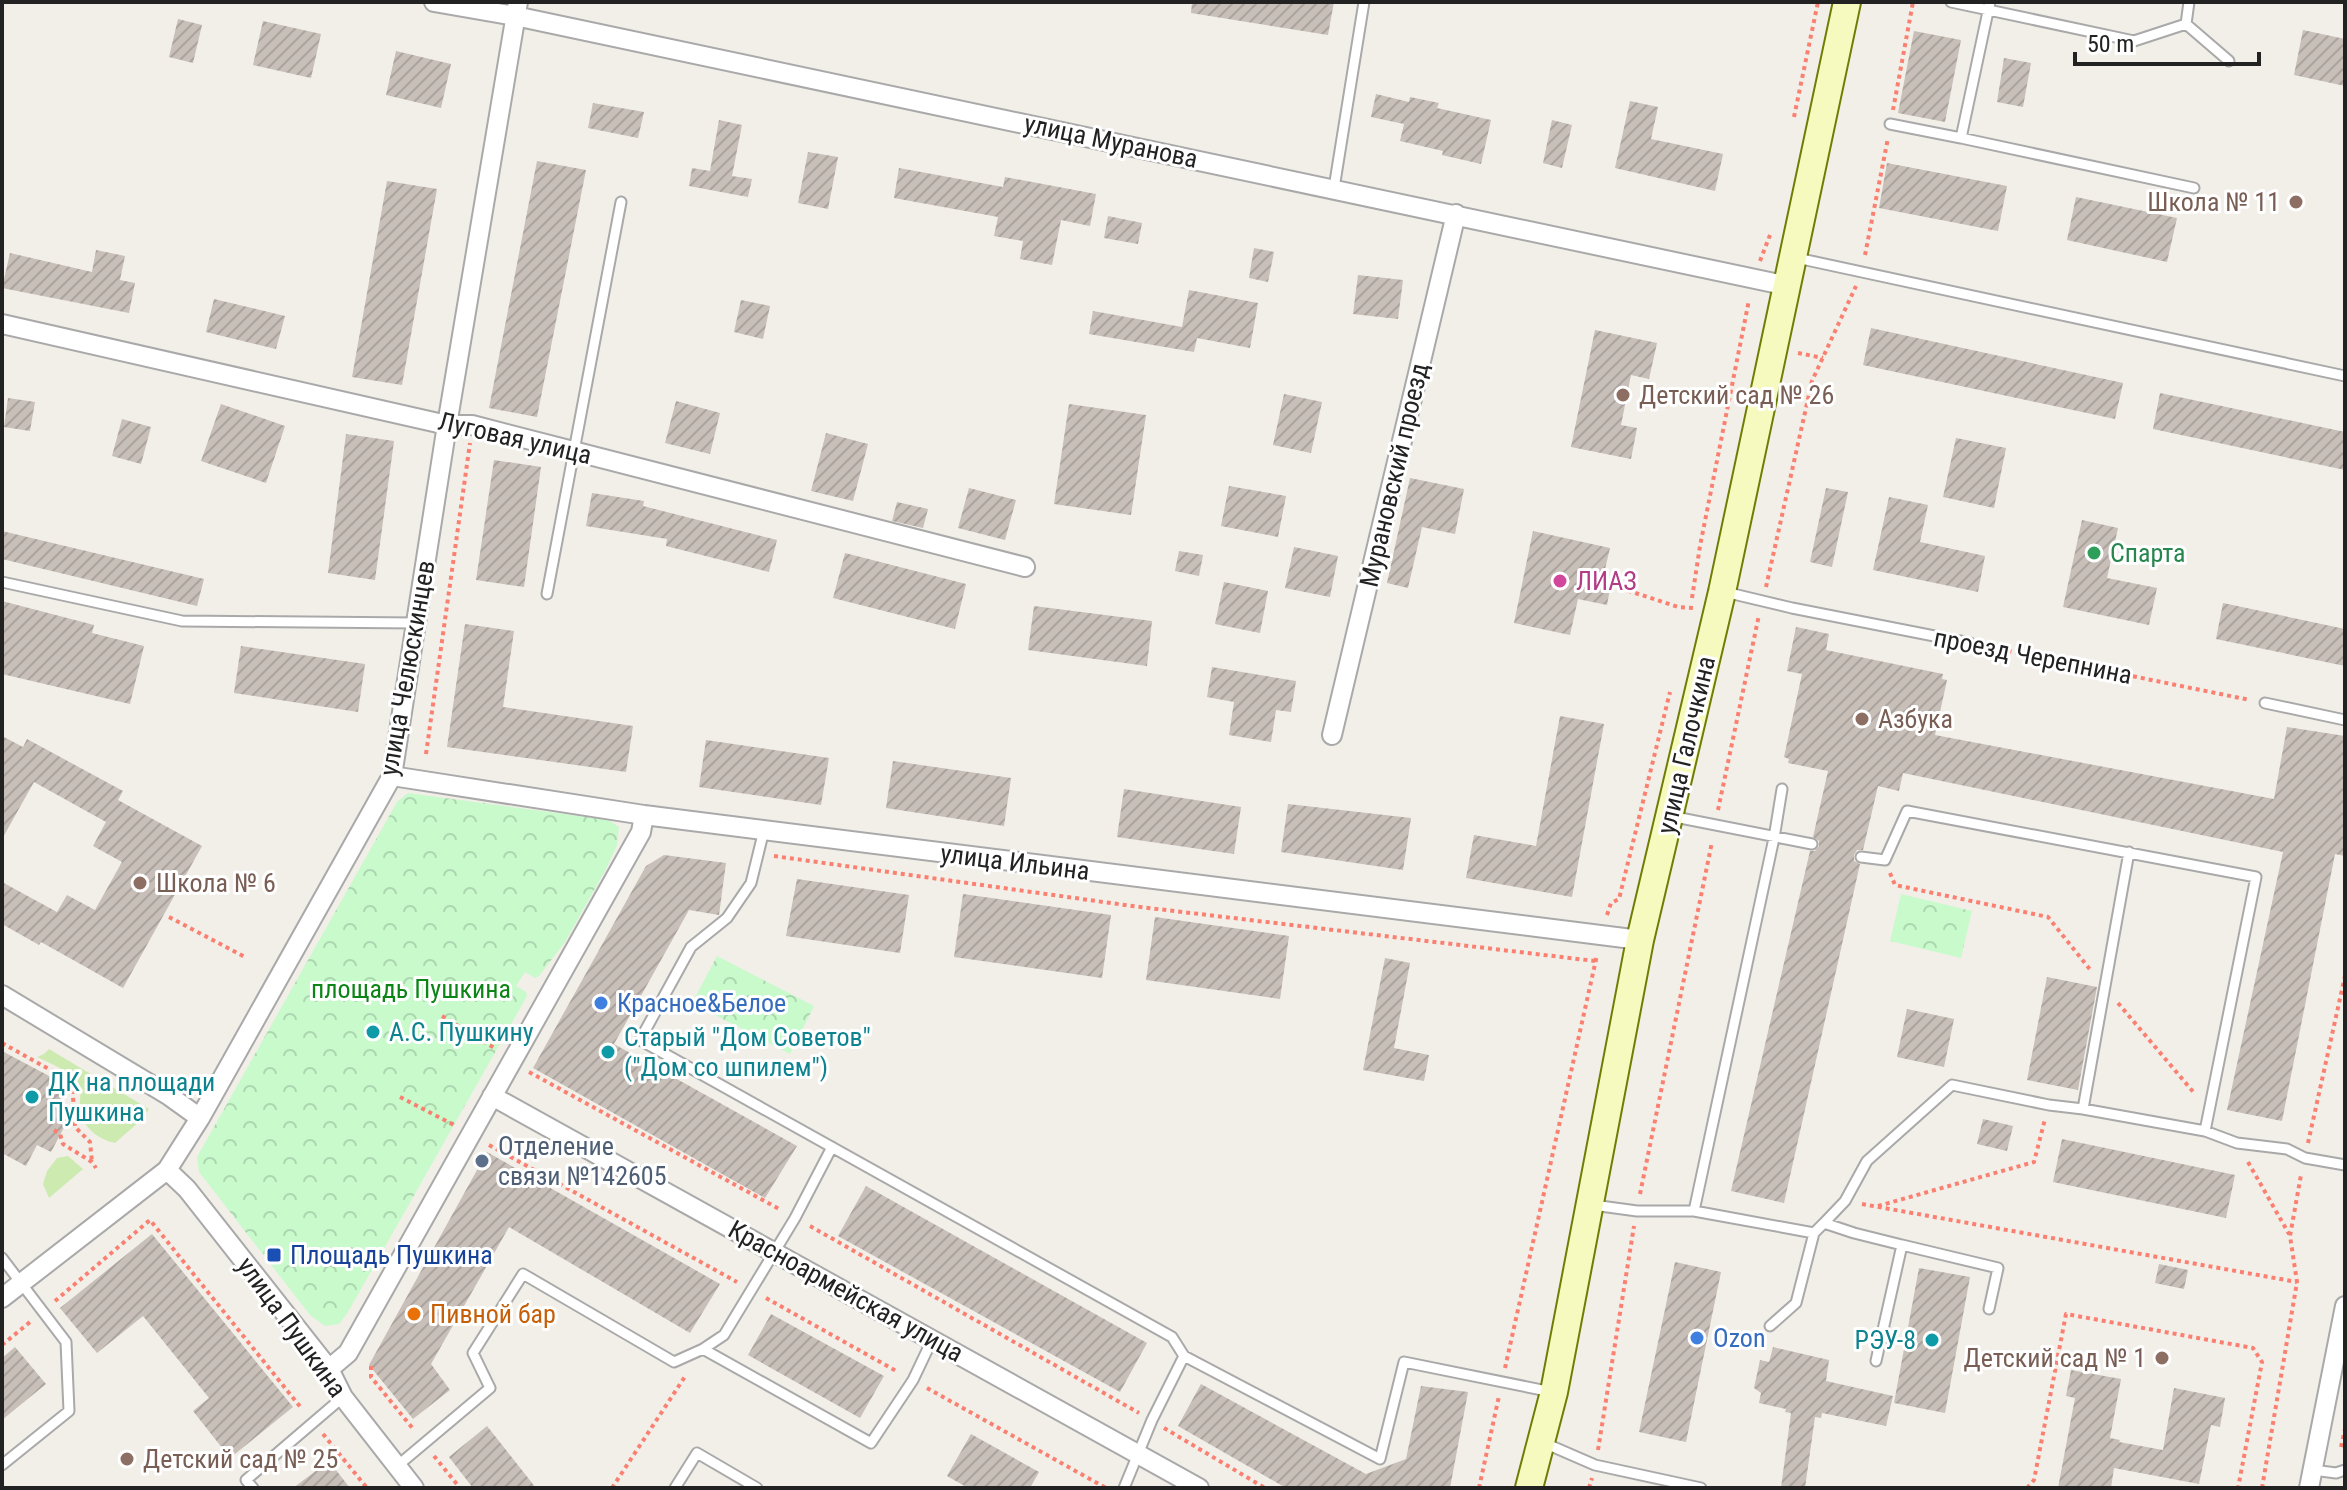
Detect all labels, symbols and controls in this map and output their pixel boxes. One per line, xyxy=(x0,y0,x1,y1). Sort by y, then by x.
scale bar xyxy=(2075,16,2259,66)
text: 50 m xyxy=(2087,30,2134,58)
street label: улица Муранова xyxy=(1022,108,1200,174)
place label: Школа № 11 xyxy=(2147,187,2280,217)
marker: Школа № 11 xyxy=(2287,193,2305,211)
street label: Мурановский проезд xyxy=(1354,360,1434,590)
place label: Детский сад № 26 xyxy=(1639,380,1834,410)
marker: Детский сад № 26 xyxy=(1614,386,1632,404)
street label: Луговая улица xyxy=(435,406,595,470)
place label: Спарта xyxy=(2110,538,2186,568)
marker: Спарта xyxy=(2085,544,2103,562)
street label: улица Челюскинцев xyxy=(373,558,441,778)
place label: ЛИАЗ xyxy=(1576,566,1637,596)
marker: ЛИАЗ xyxy=(1551,572,1569,590)
street label: проезд Черепнина xyxy=(1931,622,2135,690)
street label: улица Галочкина xyxy=(1651,653,1721,837)
place label: Азбука xyxy=(1878,704,1953,734)
marker: Азбука xyxy=(1853,710,1871,728)
street label: улица Ильина xyxy=(939,838,1091,886)
place label: Школа № 6 xyxy=(156,868,276,898)
marker: Школа № 6 xyxy=(131,874,149,892)
park label: площадь Пушкина xyxy=(311,974,511,1004)
place label: Красное&Белое xyxy=(617,988,786,1018)
marker: Красное&Белое xyxy=(592,994,610,1012)
place label: А.С. Пушкину xyxy=(389,1017,534,1047)
place label: Старый "Дом Советов" ("Дом со шпилем") xyxy=(624,1022,871,1082)
marker: А.С. Пушкину xyxy=(364,1023,382,1041)
marker: Старый "Дом Советов" ("Дом со шпилем") xyxy=(599,1043,617,1061)
place label: ДК на площади Пушкина xyxy=(48,1067,215,1127)
marker: ДК на площади Пушкина xyxy=(23,1088,41,1106)
place label: Отделение связи №142605 xyxy=(498,1131,667,1191)
marker: Отделение связи №142605 xyxy=(473,1152,491,1170)
street label: Красноармейская улица xyxy=(723,1214,969,1368)
place label: Площадь Пушкина xyxy=(290,1240,493,1270)
marker: Площадь Пушкина xyxy=(265,1246,283,1264)
street label: улица Пушкина xyxy=(231,1251,353,1403)
place label: Пивной бар xyxy=(430,1299,556,1329)
marker: Пивной бар xyxy=(405,1305,423,1323)
place label: Ozon xyxy=(1713,1323,1765,1353)
place label: РЭУ-8 xyxy=(1855,1325,1916,1355)
marker: Ozon xyxy=(1688,1329,1706,1347)
marker: РЭУ-8 xyxy=(1923,1331,1941,1349)
place label: Детский сад № 1 xyxy=(1964,1343,2146,1373)
marker: Детский сад № 1 xyxy=(2153,1349,2171,1367)
place label: Детский сад № 25 xyxy=(143,1444,338,1474)
marker: Детский сад № 25 xyxy=(118,1450,136,1468)

